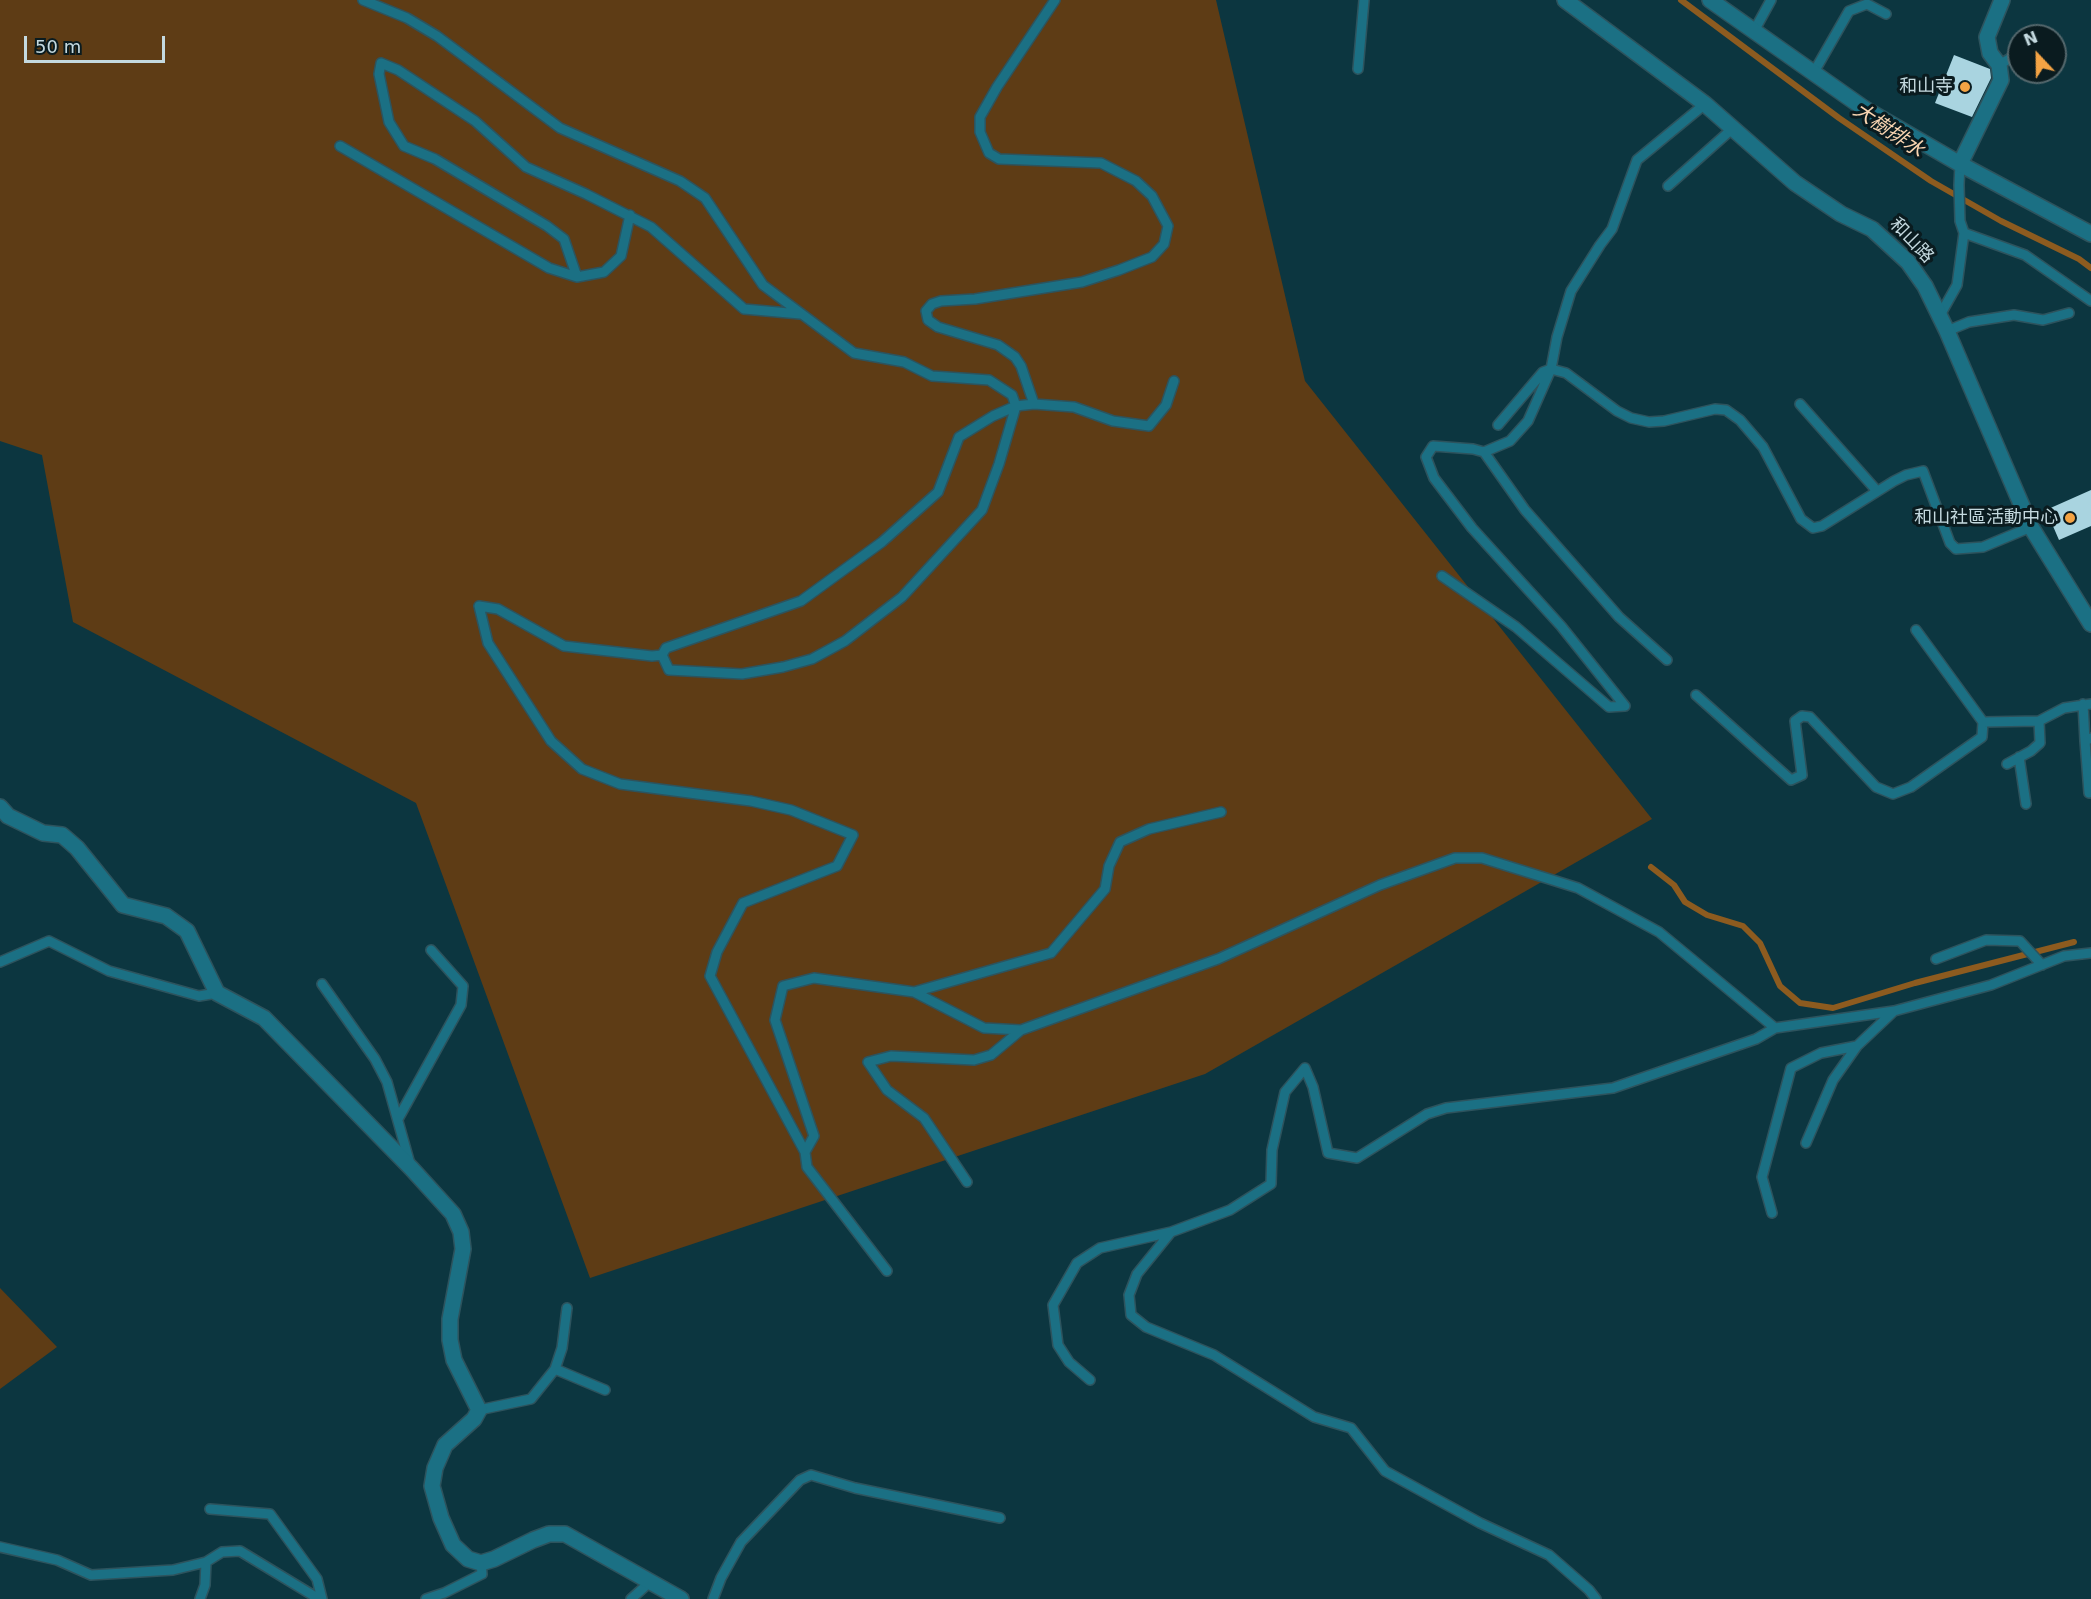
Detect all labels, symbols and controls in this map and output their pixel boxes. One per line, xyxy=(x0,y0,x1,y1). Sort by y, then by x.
scale bar xyxy=(27,24,168,62)
north arrow xyxy=(2007,24,2067,84)
text: N xyxy=(2021,27,2041,50)
text: 50 m xyxy=(35,36,81,57)
place label: 和山寺 xyxy=(1899,76,1953,98)
marker: 和山寺 xyxy=(1958,80,1972,94)
water label: 大樹排水 xyxy=(1848,99,1928,163)
street label: 和山路 xyxy=(1884,214,1938,268)
place label: 和山社區活動中心 xyxy=(1914,507,2058,529)
marker: 和山社區活動中心 xyxy=(2063,511,2077,525)

